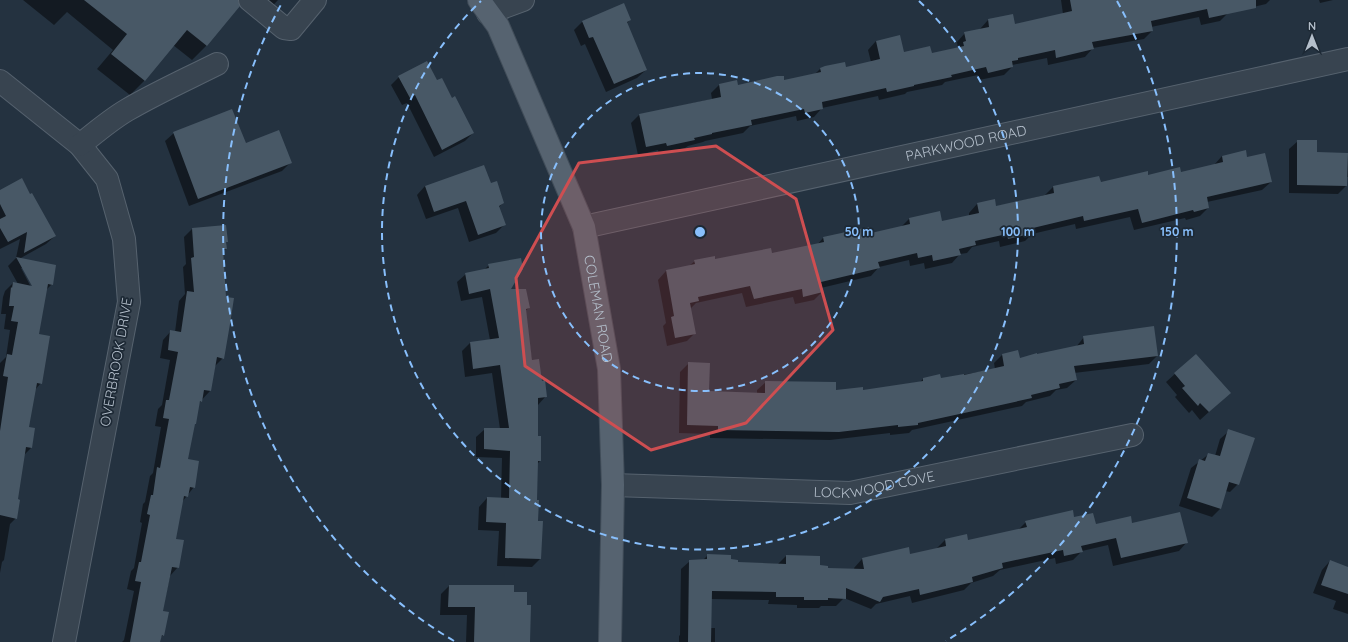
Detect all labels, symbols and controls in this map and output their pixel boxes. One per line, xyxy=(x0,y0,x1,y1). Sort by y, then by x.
north arrow xyxy=(1292,16,1332,56)
text: N xyxy=(1308,19,1316,33)
street label: PARKWOOD ROAD xyxy=(904,121,1028,165)
text: 50 m xyxy=(845,224,873,239)
text: 100 m xyxy=(1001,224,1035,239)
text: 150 m xyxy=(1160,224,1194,239)
centre of rings xyxy=(693,225,707,239)
street label: COLEMAN ROAD xyxy=(580,254,617,364)
street label: OVERBROOK DRIVE xyxy=(96,296,136,428)
street label: LOCKWOOD COVE xyxy=(813,467,936,502)

